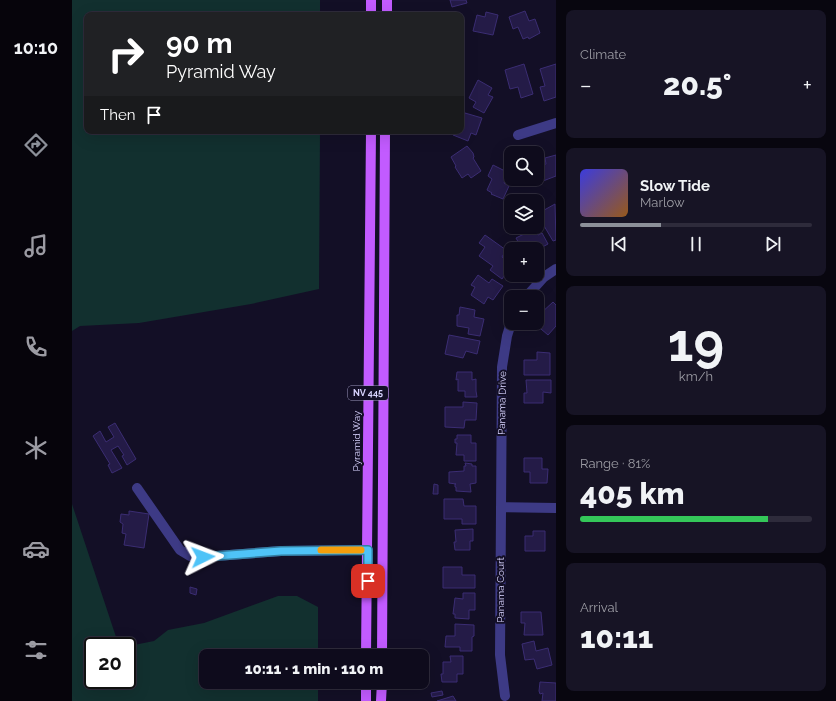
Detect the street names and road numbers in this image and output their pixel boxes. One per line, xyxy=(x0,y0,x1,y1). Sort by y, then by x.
street label: Panama Drive xyxy=(496,371,508,435)
road number: NV 445 xyxy=(348,386,388,400)
street label: Pyramid Way xyxy=(351,410,362,472)
street label: Panama Court xyxy=(495,557,506,623)

